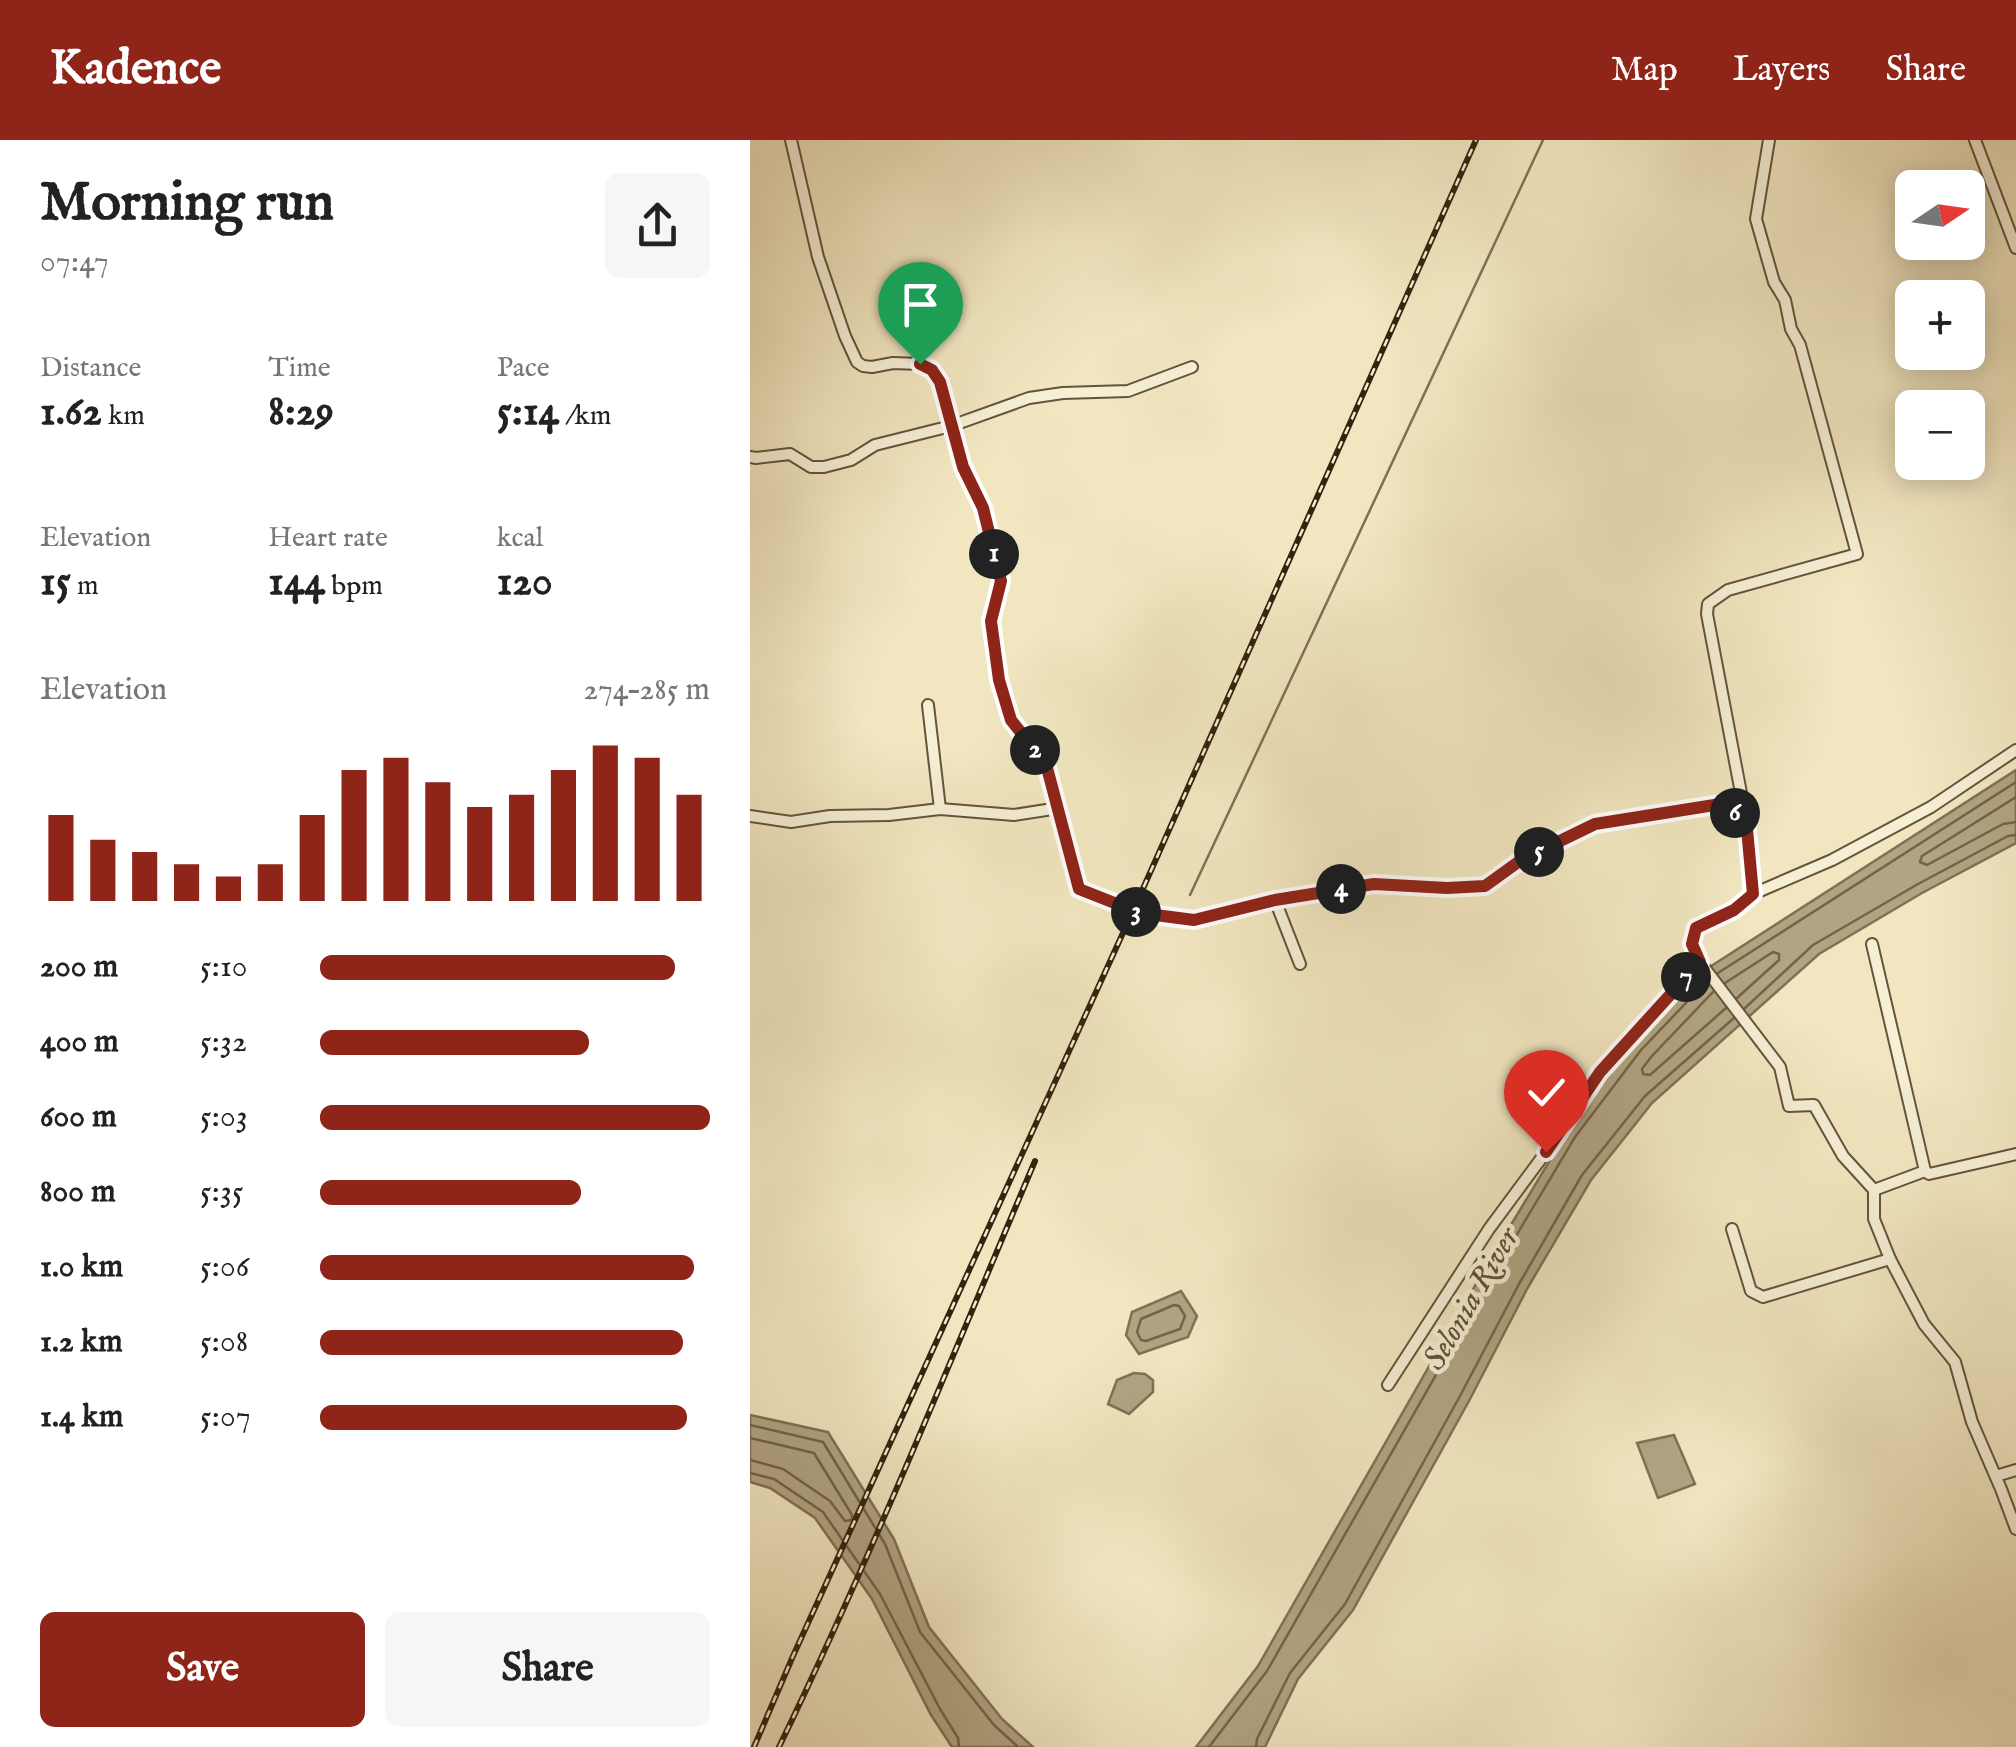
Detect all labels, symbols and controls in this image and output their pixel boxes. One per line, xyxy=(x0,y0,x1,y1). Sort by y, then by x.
text: Kadence xyxy=(50,40,221,100)
text: Map xyxy=(1611,48,1678,93)
text: Layers xyxy=(1733,48,1830,93)
text: Share xyxy=(1885,48,1966,93)
text: Morning run xyxy=(40,169,334,239)
north arrow xyxy=(1895,170,1985,260)
map controls xyxy=(1895,170,1985,480)
button: share xyxy=(605,173,710,278)
text: 07:47 xyxy=(40,242,109,283)
pin xyxy=(878,262,963,365)
icon: arrive xyxy=(893,277,948,332)
button: + xyxy=(1895,280,1985,370)
text: Distance xyxy=(40,351,141,386)
text: Time xyxy=(268,351,331,386)
text: Pace xyxy=(497,351,550,386)
text: 1.62 xyxy=(40,386,102,439)
text: 8:29 xyxy=(268,386,334,439)
text: 5:14 xyxy=(497,386,559,439)
button: − xyxy=(1895,390,1985,480)
text: km xyxy=(102,399,145,434)
text: /km xyxy=(559,399,611,434)
text: Elevation xyxy=(40,521,151,556)
text: Heart rate xyxy=(268,521,388,556)
text: kcal xyxy=(497,521,543,556)
pin: 1 xyxy=(969,529,1019,579)
text: 1 xyxy=(989,536,999,571)
text: 15 xyxy=(40,556,71,609)
text: 144 xyxy=(268,556,325,609)
text: 120 xyxy=(497,556,553,609)
text: m xyxy=(71,569,99,604)
text: bpm xyxy=(325,569,383,604)
text: Elevation xyxy=(40,670,167,711)
text: 274–285 m xyxy=(583,670,710,711)
pin: 2 xyxy=(1010,725,1060,775)
text: 2 xyxy=(1028,732,1042,767)
pin: 6 xyxy=(1710,788,1760,838)
text: 6 xyxy=(1729,795,1741,830)
pin: 5 xyxy=(1514,827,1564,877)
text: 5 xyxy=(1534,834,1544,869)
pin: 4 xyxy=(1316,864,1366,914)
text: 4 xyxy=(1334,871,1348,906)
pin: 3 xyxy=(1111,887,1161,937)
text: 3 xyxy=(1131,894,1141,929)
text: 200 m xyxy=(40,947,118,988)
text: 5:10 xyxy=(200,947,248,988)
pin: 7 xyxy=(1661,952,1711,1002)
text: 7 xyxy=(1679,959,1693,994)
text: 400 m xyxy=(40,1022,119,1063)
text: 5:32 xyxy=(200,1022,247,1063)
pin xyxy=(1504,1050,1589,1153)
icon: check xyxy=(1519,1065,1574,1120)
text: 600 m xyxy=(40,1097,117,1138)
text: 5:03 xyxy=(200,1097,248,1138)
text: 800 m xyxy=(40,1172,116,1213)
text: 5:35 xyxy=(200,1172,244,1213)
water label: Selonia River xyxy=(1415,1219,1531,1378)
text: 1.0 km xyxy=(40,1247,123,1288)
text: 5:06 xyxy=(200,1247,249,1288)
text: 1.2 km xyxy=(40,1322,123,1363)
text: 5:08 xyxy=(200,1322,248,1363)
text: 1.4 km xyxy=(40,1397,124,1438)
text: 5:07 xyxy=(200,1397,251,1438)
button: Save xyxy=(40,1612,365,1727)
button: Share xyxy=(385,1612,710,1727)

